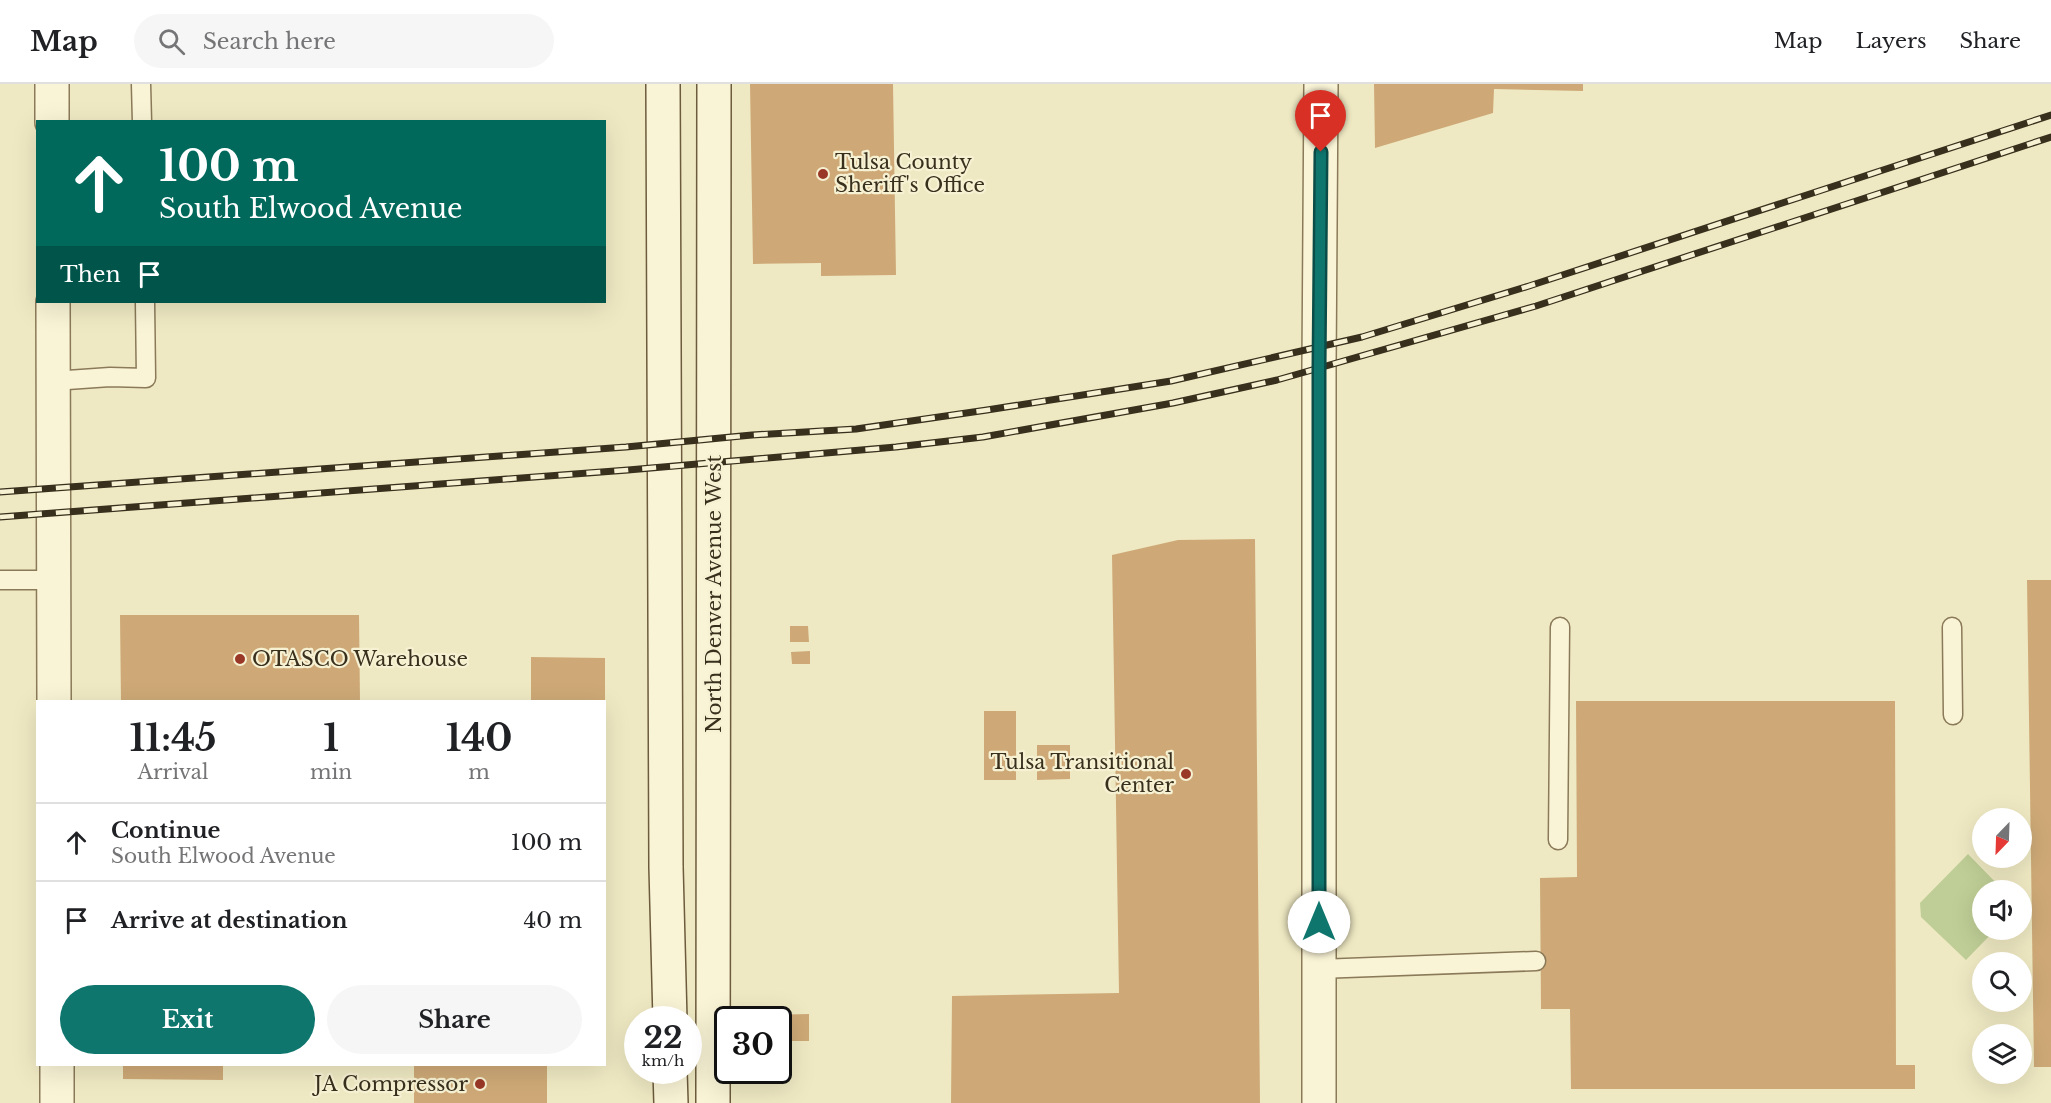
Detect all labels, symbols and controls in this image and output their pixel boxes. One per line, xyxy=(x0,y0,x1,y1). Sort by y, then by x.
search box xyxy=(134,14,554,68)
text: Map xyxy=(30,24,98,59)
icon: search xyxy=(155,25,188,58)
text: Search here xyxy=(203,28,336,55)
text: Map xyxy=(1774,28,1823,54)
text: Layers xyxy=(1856,28,1927,54)
text: Share xyxy=(1960,28,2021,54)
pin xyxy=(1295,90,1346,152)
icon: arrive xyxy=(1304,99,1337,132)
text: 100 m xyxy=(159,140,298,192)
icon: ahead xyxy=(60,144,138,222)
place label: Tulsa County Sheriff's Office xyxy=(835,150,985,197)
marker: Tulsa County Sheriff's Office xyxy=(816,167,830,181)
text: South Elwood Avenue xyxy=(159,192,462,225)
icon: arrive xyxy=(133,258,166,291)
text: Then xyxy=(60,261,121,288)
street label: North Denver Avenue West xyxy=(702,455,726,733)
place label: OTASCO Warehouse xyxy=(252,647,468,671)
marker: OTASCO Warehouse xyxy=(233,652,247,666)
text: 11:45 xyxy=(130,716,217,761)
text: 1 xyxy=(323,716,339,761)
text: 140 xyxy=(446,716,512,761)
place label: Tulsa Transitional Center xyxy=(990,750,1174,797)
text: Arrival xyxy=(138,760,208,784)
text: min xyxy=(310,760,352,784)
text: m xyxy=(468,760,490,784)
marker: Tulsa Transitional Center xyxy=(1179,767,1193,781)
north arrow xyxy=(1972,808,2032,868)
map controls xyxy=(1972,808,2032,1084)
text: Continue xyxy=(111,817,220,844)
icon: ahead xyxy=(60,826,93,859)
text: 100 m xyxy=(511,829,582,856)
text: South Elwood Avenue xyxy=(111,844,336,868)
button: sound xyxy=(1972,880,2032,940)
position arrow xyxy=(1287,890,1351,954)
icon: arrive xyxy=(60,904,93,937)
text: Arrive at destination xyxy=(111,907,348,934)
text: 40 m xyxy=(524,907,582,934)
button: search xyxy=(1972,952,2032,1012)
button: Exit xyxy=(60,985,315,1054)
button: Share xyxy=(327,985,582,1054)
speed limit sign: 30 xyxy=(714,1006,792,1084)
text: 22 xyxy=(643,1019,683,1056)
button: layers xyxy=(1972,1024,2032,1084)
text: km/h xyxy=(642,1051,684,1070)
place label: JA Compressor xyxy=(311,1072,468,1096)
marker: JA Compressor xyxy=(473,1077,487,1091)

